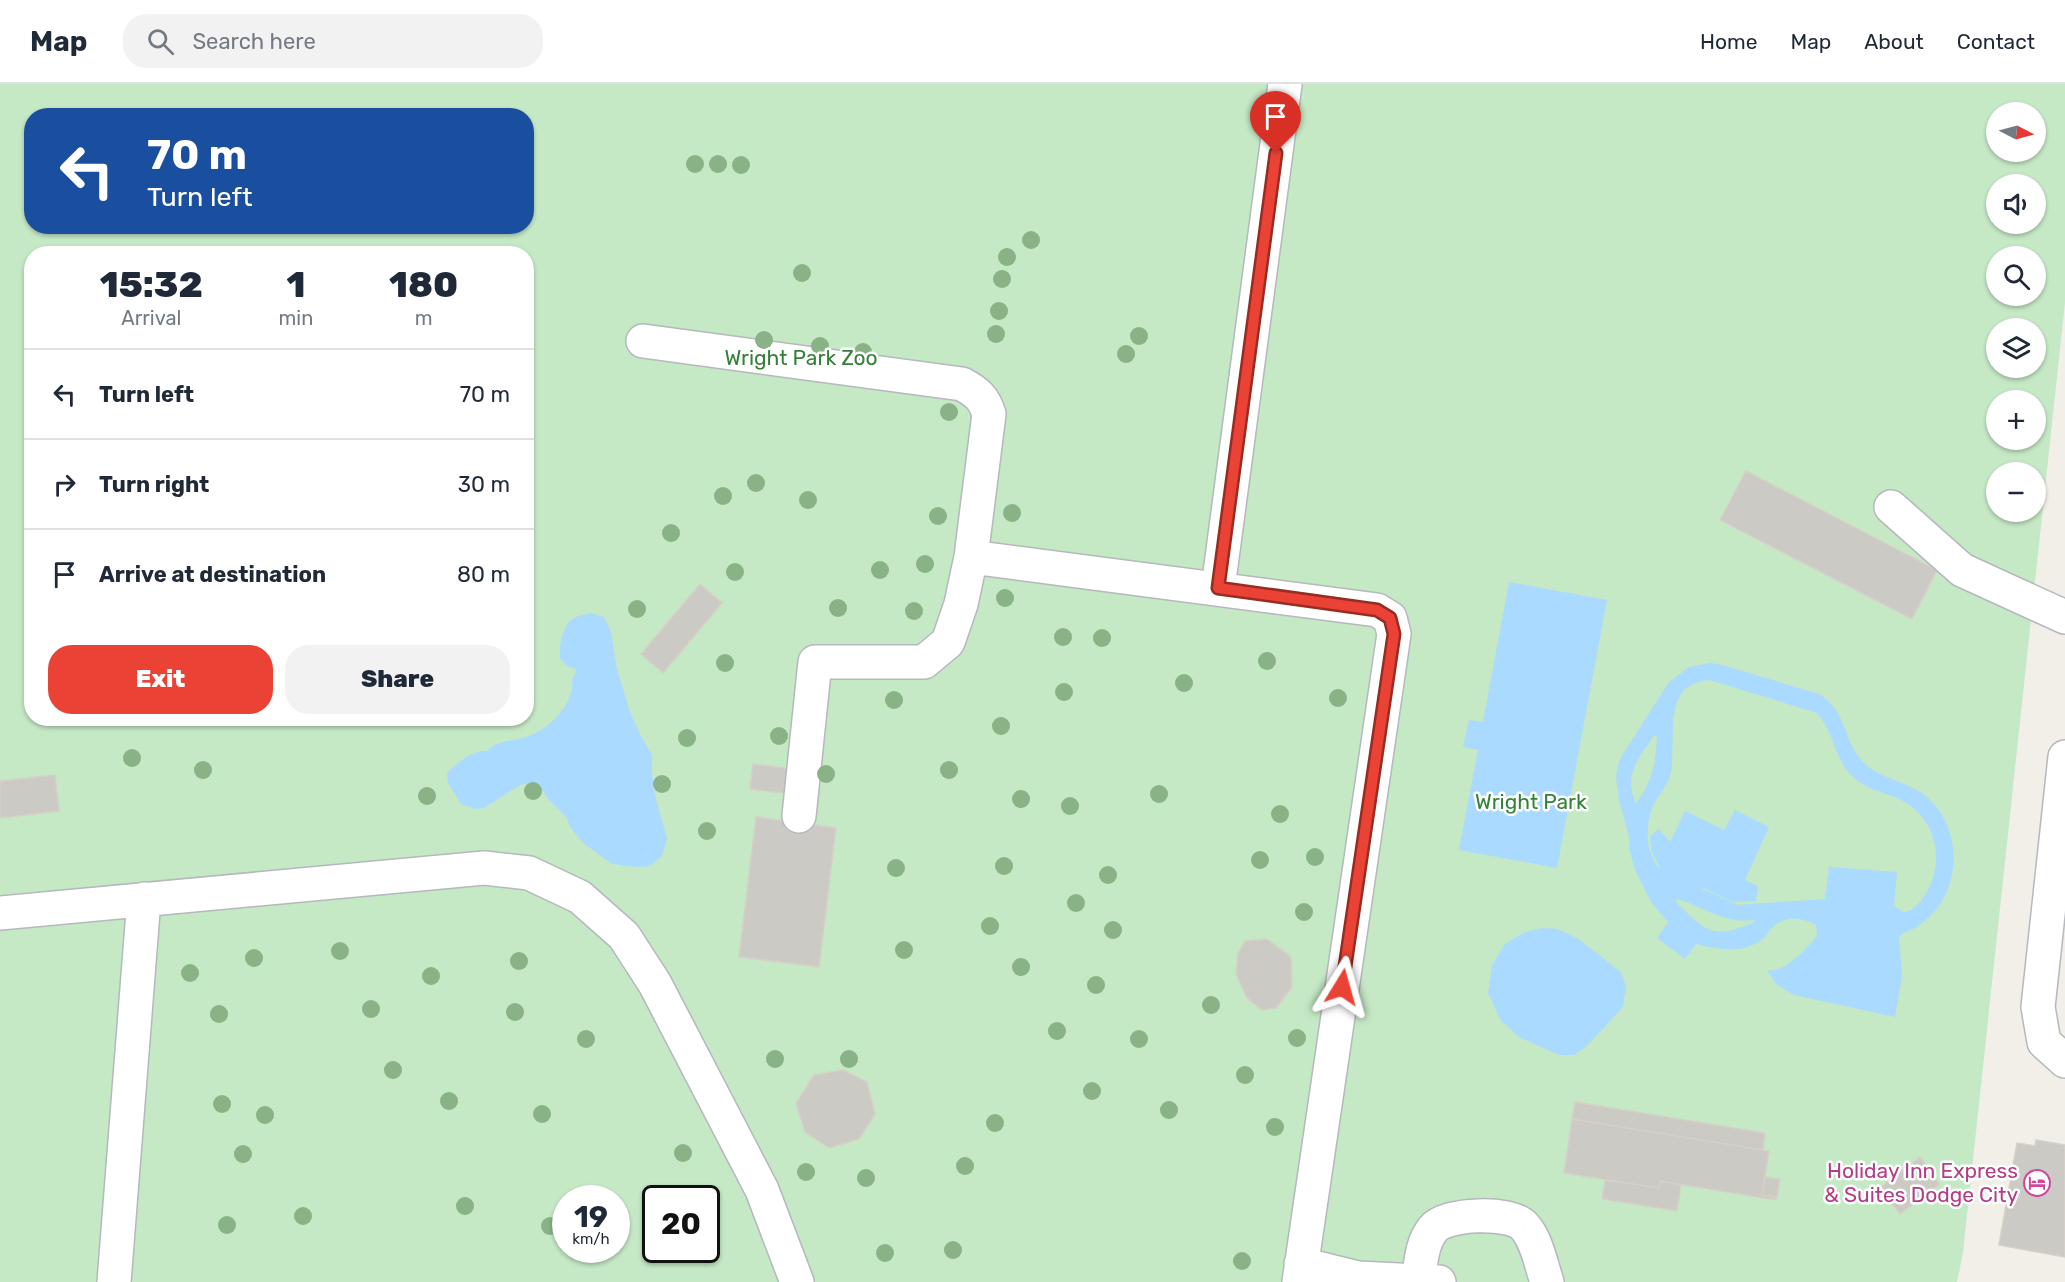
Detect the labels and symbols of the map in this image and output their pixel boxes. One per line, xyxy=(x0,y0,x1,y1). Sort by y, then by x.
pin xyxy=(1250,91,1301,153)
north arrow xyxy=(1986,102,2046,162)
park label: Wright Park Zoo xyxy=(724,345,878,370)
park label: Wright Park xyxy=(1475,789,1587,814)
position arrow xyxy=(1310,955,1374,1019)
place label: Holiday Inn Express & Suites Dodge City xyxy=(1824,1158,2018,1207)
hotel icon: Holiday Inn Express & Suites Dodge City xyxy=(2022,1168,2052,1198)
speed limit sign: 20 xyxy=(642,1185,720,1263)

